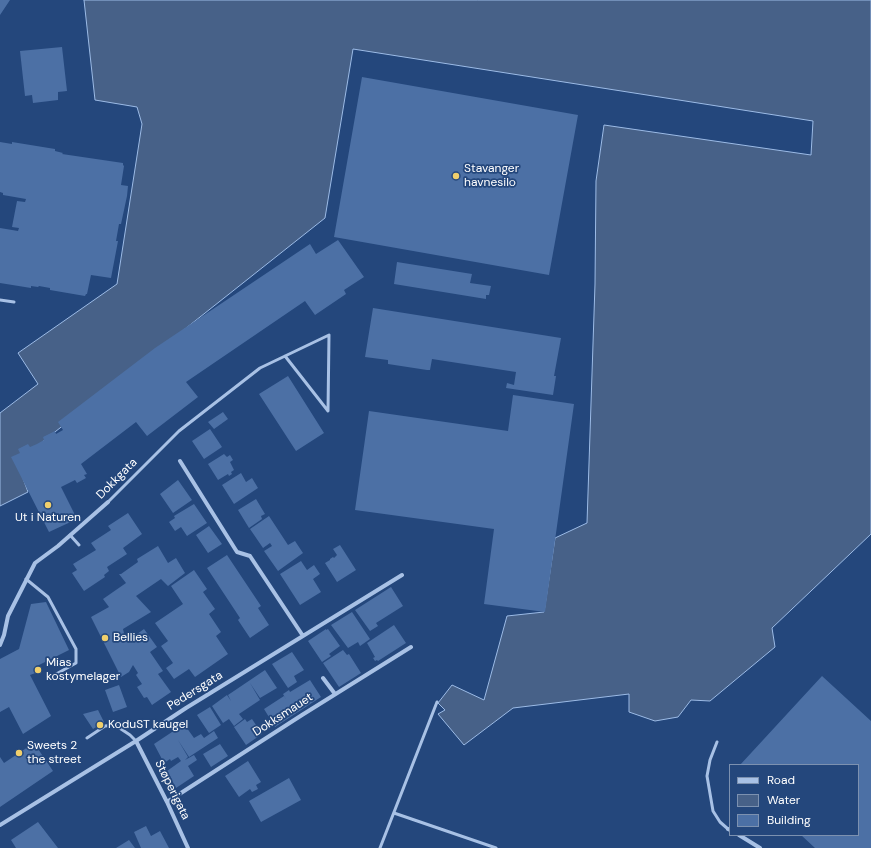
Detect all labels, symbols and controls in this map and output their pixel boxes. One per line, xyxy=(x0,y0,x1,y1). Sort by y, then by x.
place label: Stavanger havnesilo xyxy=(464,162,519,190)
marker: Stavanger havnesilo xyxy=(451,171,461,181)
street label: Dokkgata xyxy=(94,456,140,502)
marker: Ut i Naturen xyxy=(43,500,53,510)
place label: Ut i Naturen xyxy=(15,511,81,525)
place label: Bellies xyxy=(113,631,148,645)
marker: Bellies xyxy=(100,633,110,643)
place label: Mias kostymelager xyxy=(46,656,120,684)
marker: Mias kostymelager xyxy=(33,665,43,675)
street label: Pedersgata xyxy=(165,668,225,714)
street label: Dokksmauet xyxy=(250,690,316,740)
place label: KoduST kaugel xyxy=(108,718,188,732)
marker: KoduST kaugel xyxy=(95,720,105,730)
place label: Sweets 2 the street xyxy=(27,739,81,767)
marker: Sweets 2 the street xyxy=(14,748,24,758)
street label: Støperigata xyxy=(151,758,193,822)
legend xyxy=(729,764,859,836)
text: Road xyxy=(767,772,795,788)
text: Water xyxy=(767,792,800,808)
text: Building xyxy=(767,812,811,828)

